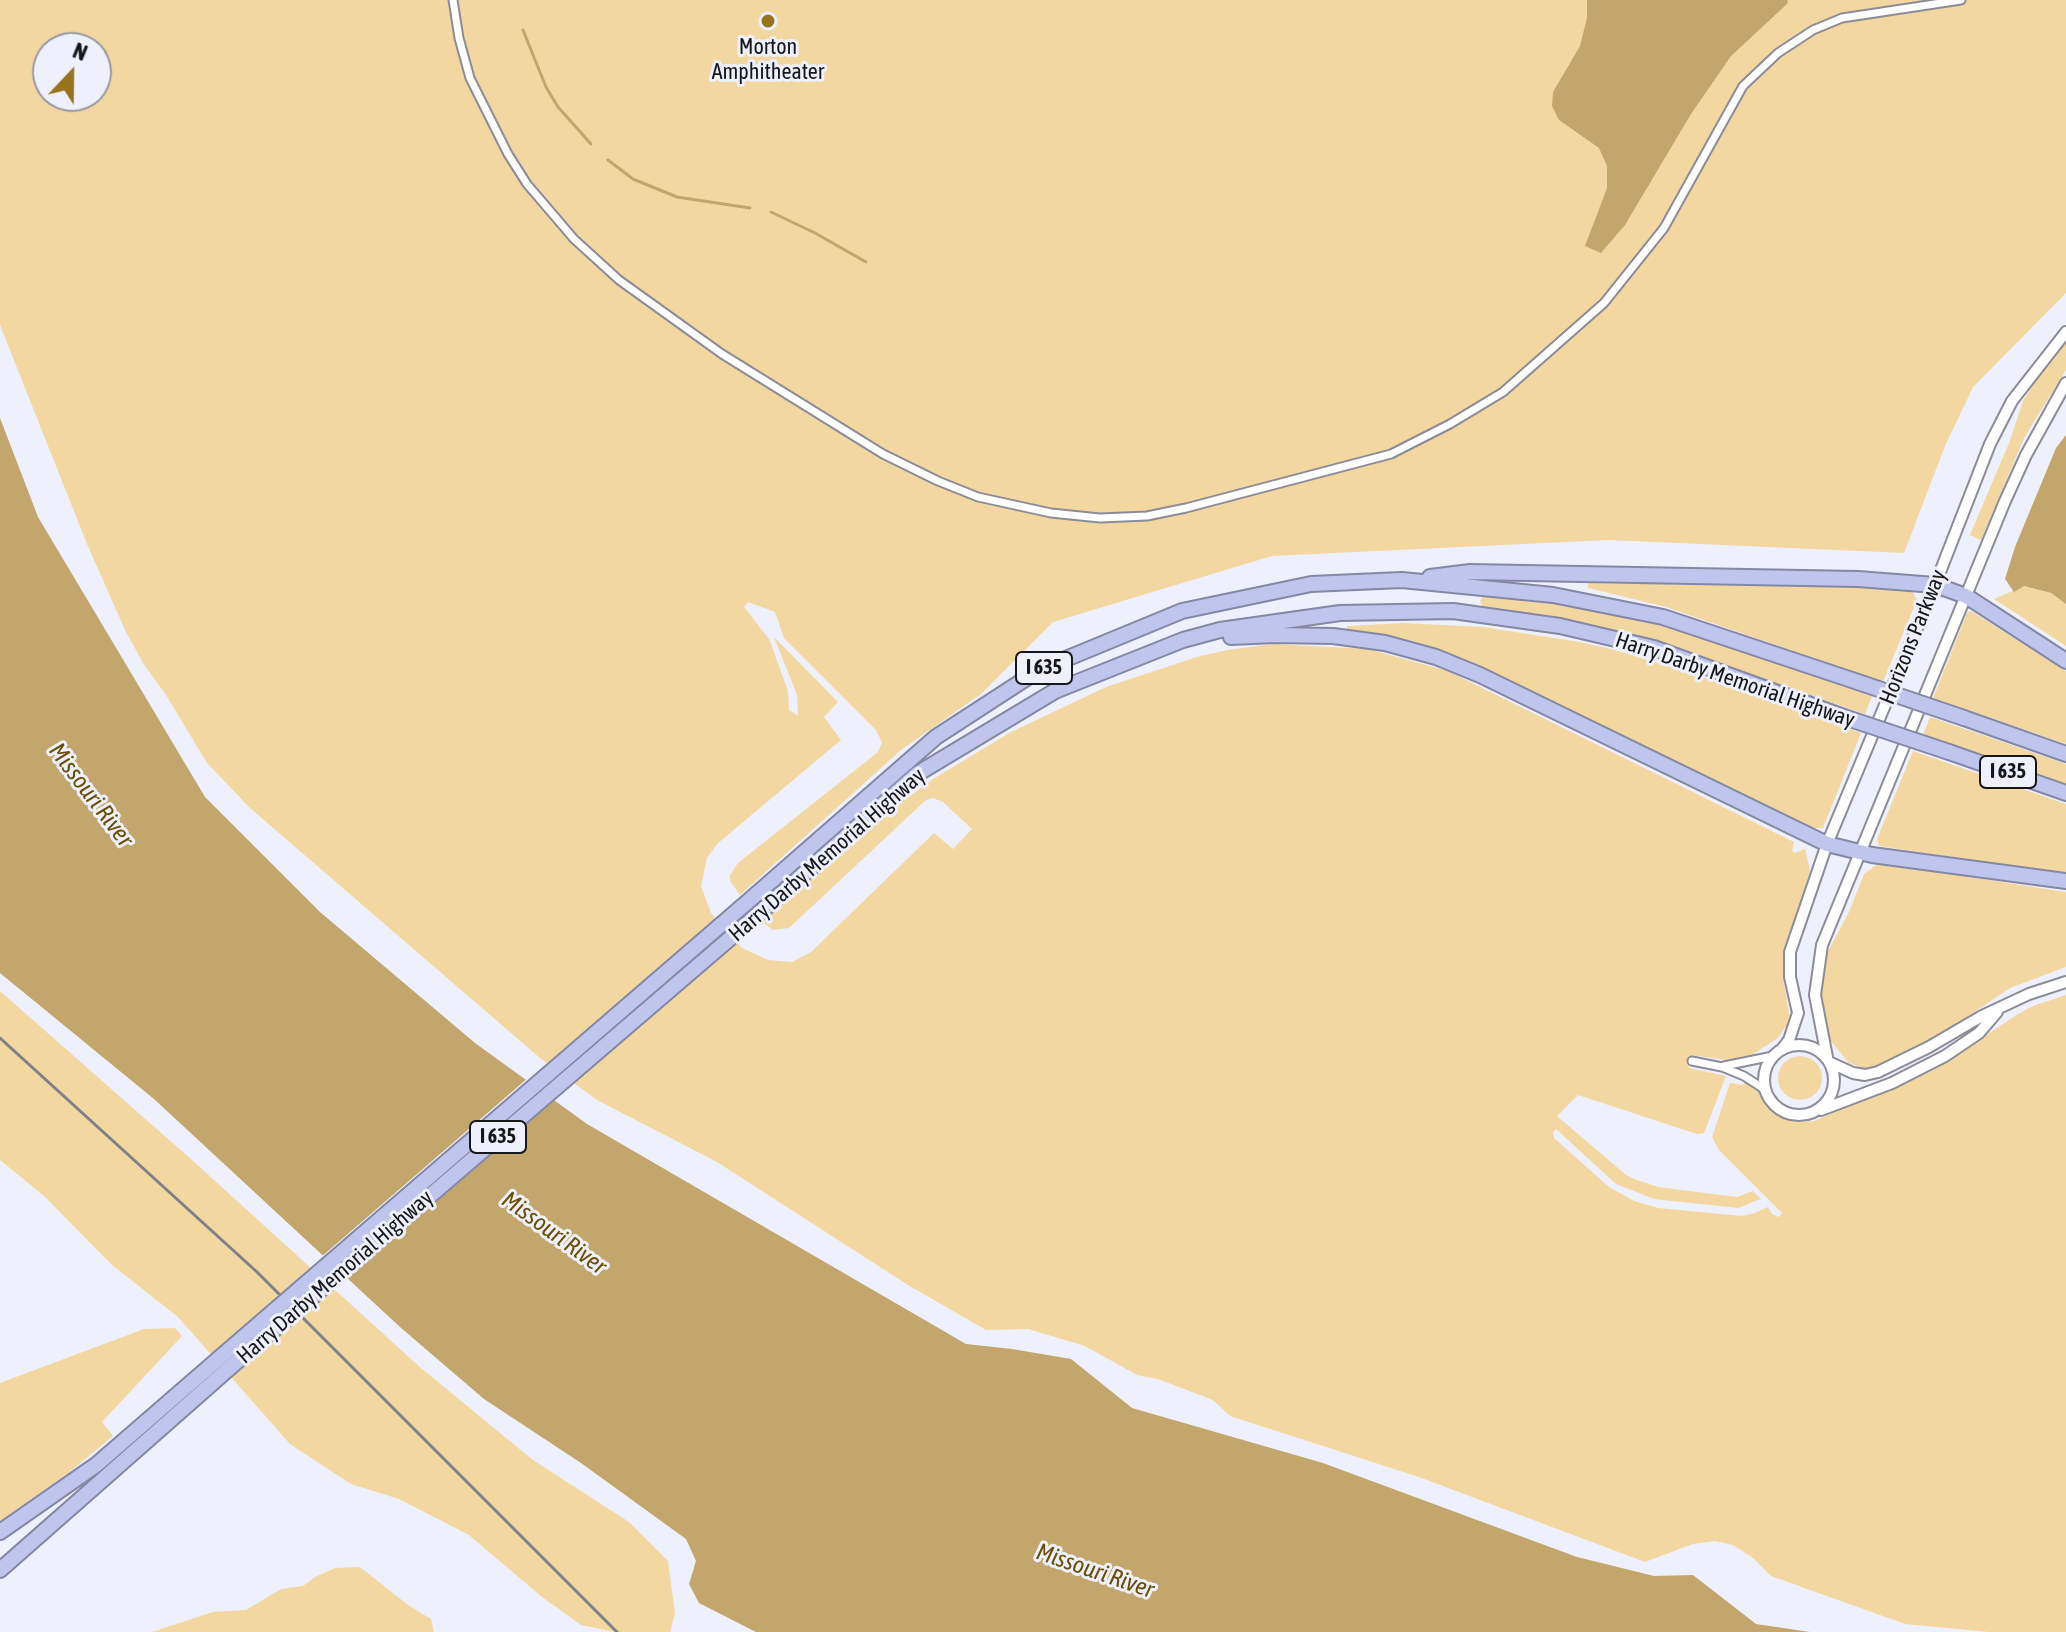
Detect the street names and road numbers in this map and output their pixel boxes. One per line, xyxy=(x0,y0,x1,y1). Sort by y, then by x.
street label: Horizons Parkway xyxy=(1874,566,1952,708)
street label: Harry Darby Memorial Highway xyxy=(1612,627,1858,733)
road number: I 635 xyxy=(1016,652,1072,684)
road number: I 635 xyxy=(1980,756,2036,788)
street label: Harry Darby Memorial Highway xyxy=(724,763,930,947)
road number: I 635 xyxy=(470,1121,526,1153)
street label: Harry Darby Memorial Highway xyxy=(232,1185,438,1369)

